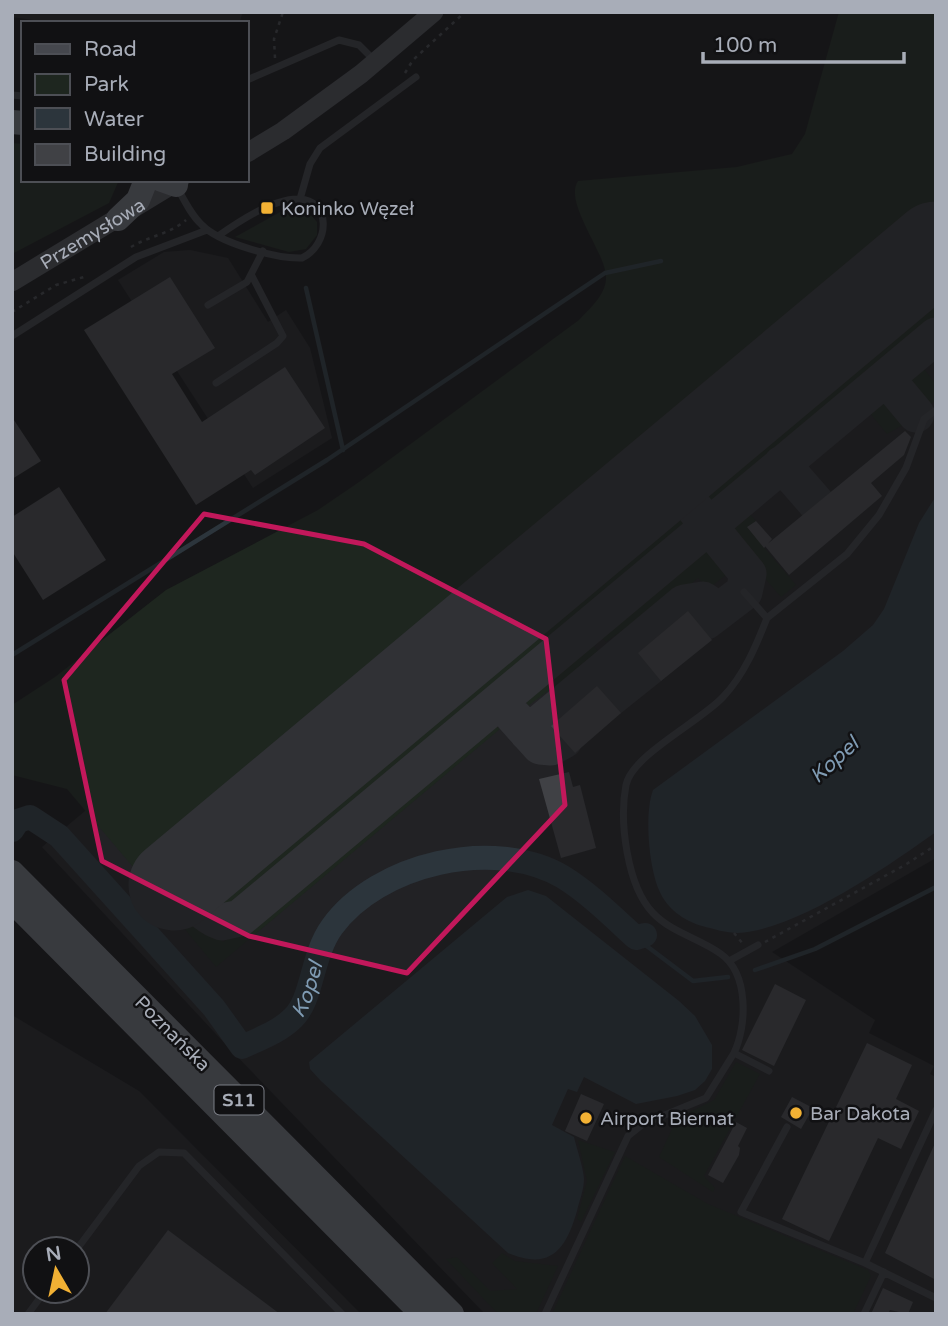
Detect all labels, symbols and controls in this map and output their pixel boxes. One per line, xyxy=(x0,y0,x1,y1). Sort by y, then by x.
legend xyxy=(21,21,248,182)
scale bar xyxy=(703,21,904,65)
text: 100 m xyxy=(713,33,777,58)
text: Road xyxy=(84,37,137,62)
text: Park xyxy=(84,72,129,97)
text: Water xyxy=(84,107,144,132)
text: Building xyxy=(84,142,166,167)
street label: Przemysłowa xyxy=(36,194,149,274)
place label: Koninko Węzeł xyxy=(281,198,414,220)
marker: Koninko Węzeł xyxy=(259,200,275,216)
water label: Kopel xyxy=(805,730,866,789)
water label: Kopel xyxy=(286,956,329,1022)
street label: Poznańska xyxy=(130,992,214,1076)
road number: S11 xyxy=(215,1086,264,1114)
place label: Bar Dakota xyxy=(810,1103,910,1125)
marker: Bar Dakota xyxy=(788,1105,804,1121)
place label: Airport Biernat xyxy=(600,1108,734,1130)
marker: Airport Biernat xyxy=(578,1110,594,1126)
north arrow xyxy=(21,1235,91,1305)
text: N xyxy=(44,1242,63,1266)

